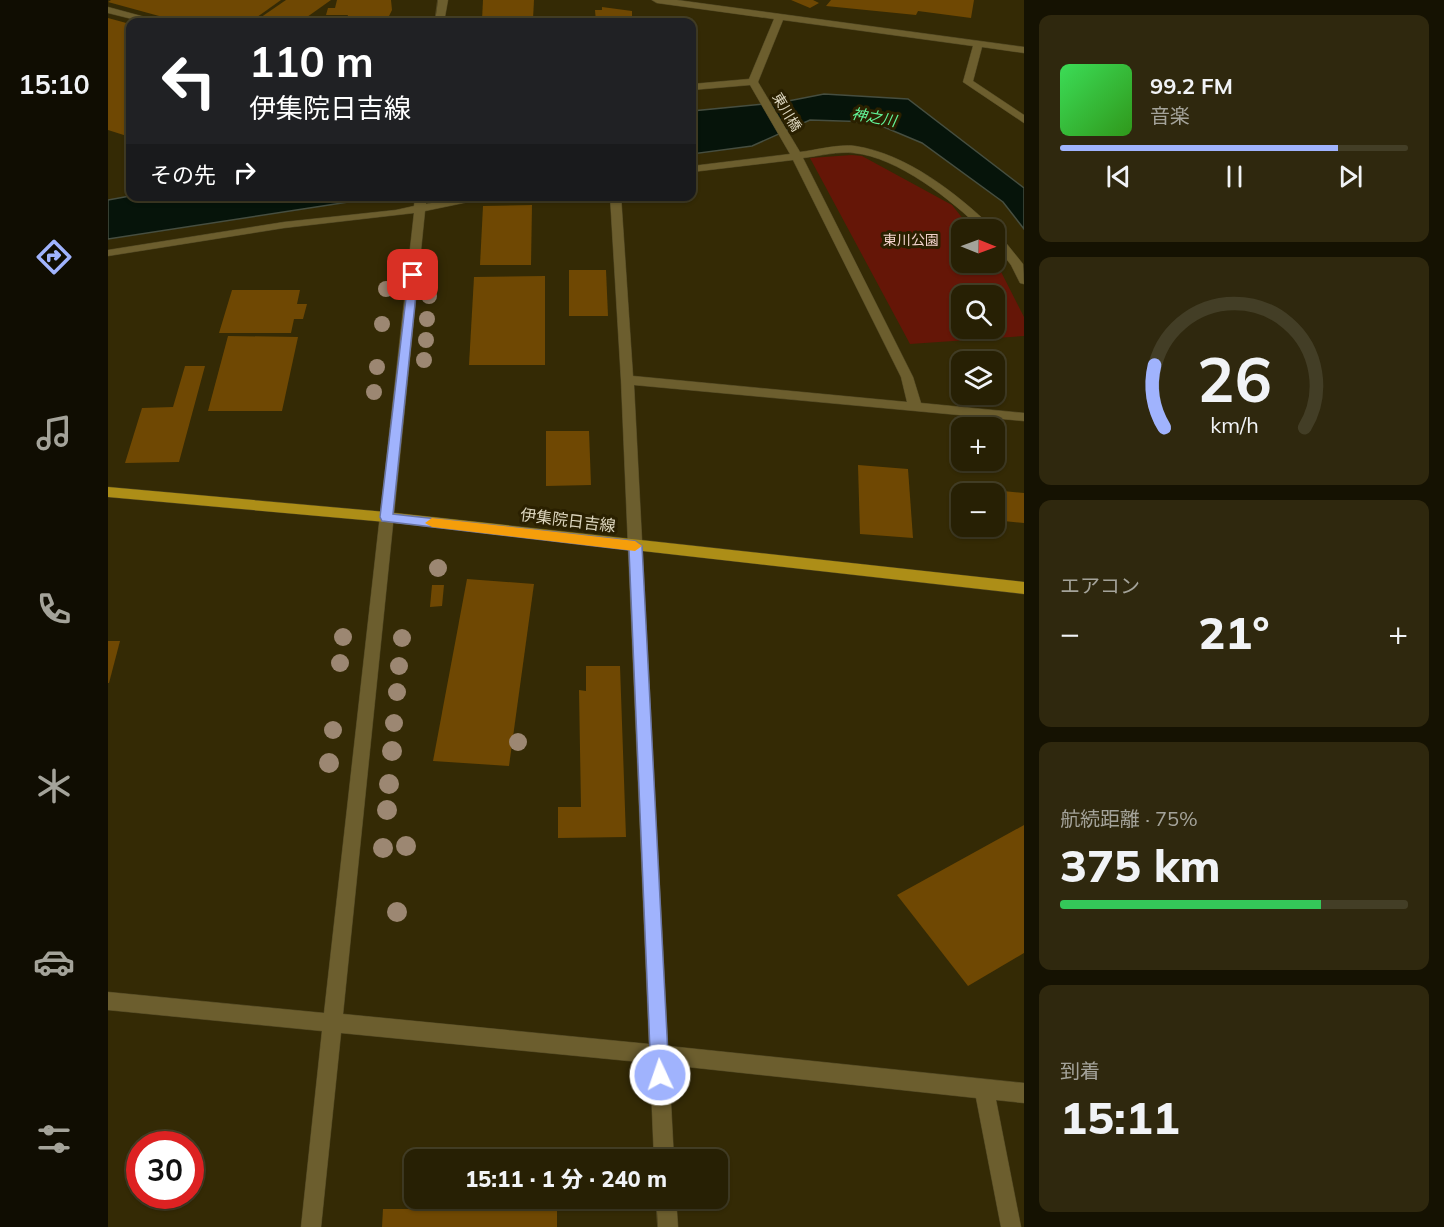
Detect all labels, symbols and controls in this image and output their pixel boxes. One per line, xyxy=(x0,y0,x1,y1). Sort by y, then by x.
text: 110 m xyxy=(249,35,374,88)
icon: left xyxy=(150,42,228,120)
text: 15:10 xyxy=(18,67,90,101)
text: 99.2 FM xyxy=(1150,72,1233,100)
street label: 東川橋 xyxy=(768,89,806,135)
text: 伊集院日吉線 xyxy=(249,91,411,125)
text: 音楽 xyxy=(1150,103,1190,128)
water label: 神之川 xyxy=(850,104,900,131)
icon: right xyxy=(228,156,261,189)
icon: previous xyxy=(1102,160,1135,193)
icon: pause xyxy=(1218,160,1251,193)
icon: next xyxy=(1334,160,1367,193)
text: その先 xyxy=(150,161,216,189)
north arrow xyxy=(951,219,1005,273)
map controls xyxy=(951,219,1005,537)
park label: 東川公園 xyxy=(883,231,939,249)
icon: directions xyxy=(33,236,75,278)
pin xyxy=(387,249,438,300)
icon: arrive xyxy=(396,258,429,291)
button: search xyxy=(951,285,1005,339)
text: 26 xyxy=(1197,339,1271,418)
button: layers xyxy=(951,351,1005,405)
icon: music xyxy=(33,412,75,454)
text: km/h xyxy=(1210,412,1258,439)
button: + xyxy=(951,417,1005,471)
button: − xyxy=(951,483,1005,537)
street label: 伊集院日吉線 xyxy=(519,504,617,536)
text: エアコン xyxy=(1060,573,1140,598)
icon: phone xyxy=(33,588,75,630)
text: 21° xyxy=(1198,604,1270,660)
text: − xyxy=(1060,612,1080,653)
text: + xyxy=(1388,612,1408,653)
icon: climate xyxy=(33,765,75,807)
text: 航続距離 · 75% xyxy=(1060,806,1198,831)
text: 375 km xyxy=(1060,837,1221,893)
icon: car xyxy=(33,941,75,983)
position arrow xyxy=(628,1043,692,1107)
text: 到着 xyxy=(1060,1058,1100,1083)
text: 15:11 xyxy=(1060,1089,1180,1145)
icon: filters xyxy=(33,1118,75,1160)
speed limit sign: 30 xyxy=(126,1131,204,1209)
text: 15:11 · 1 分 · 240 m xyxy=(465,1165,667,1193)

